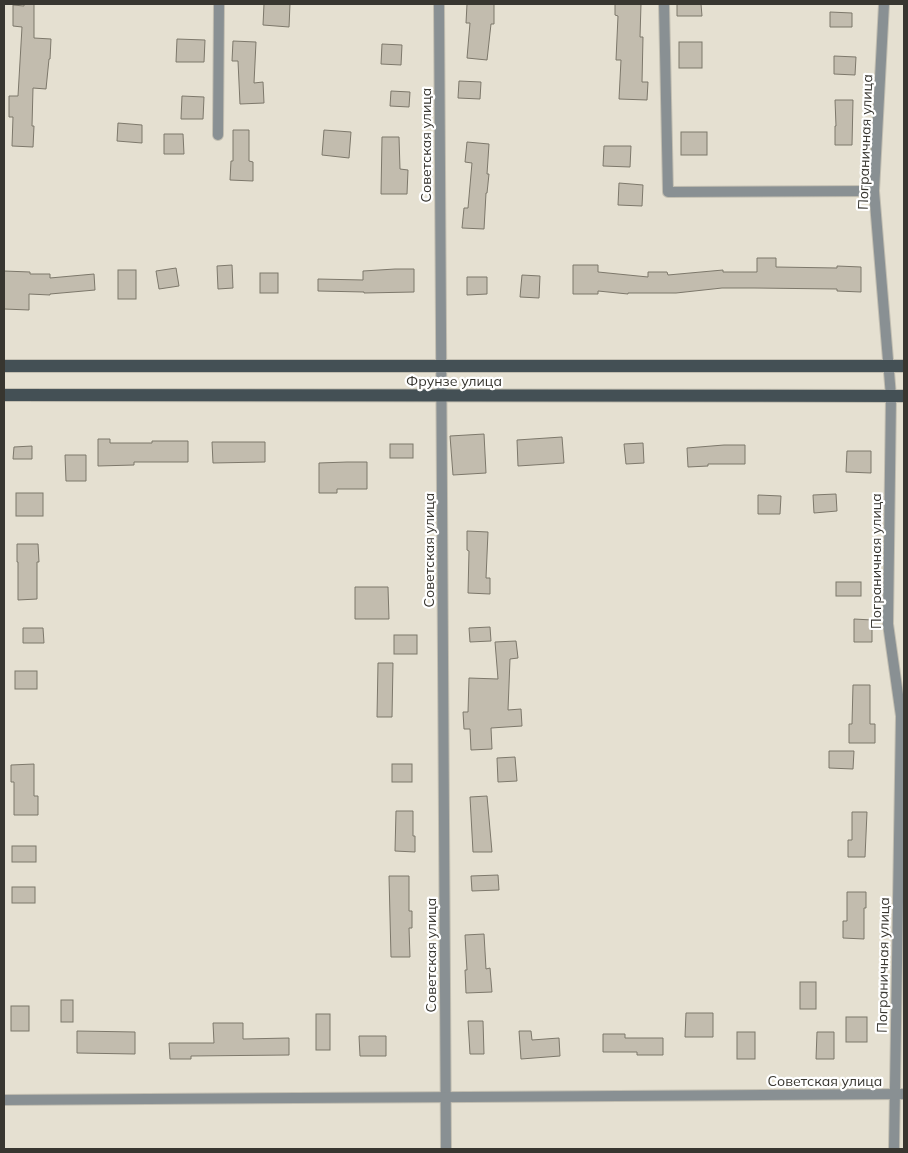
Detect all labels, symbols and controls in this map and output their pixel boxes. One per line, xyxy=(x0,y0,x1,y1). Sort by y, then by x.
street label: Пограничная улица xyxy=(854,74,876,210)
street label: Советская улица xyxy=(417,88,435,202)
street label: Фрунзе улица xyxy=(406,372,502,390)
street label: Советская улица xyxy=(420,493,438,607)
street label: Пограничная улица xyxy=(867,493,885,629)
street label: Пограничная улица xyxy=(873,897,893,1033)
street label: Советская улица xyxy=(422,898,440,1012)
street label: Советская улица xyxy=(768,1072,882,1090)

